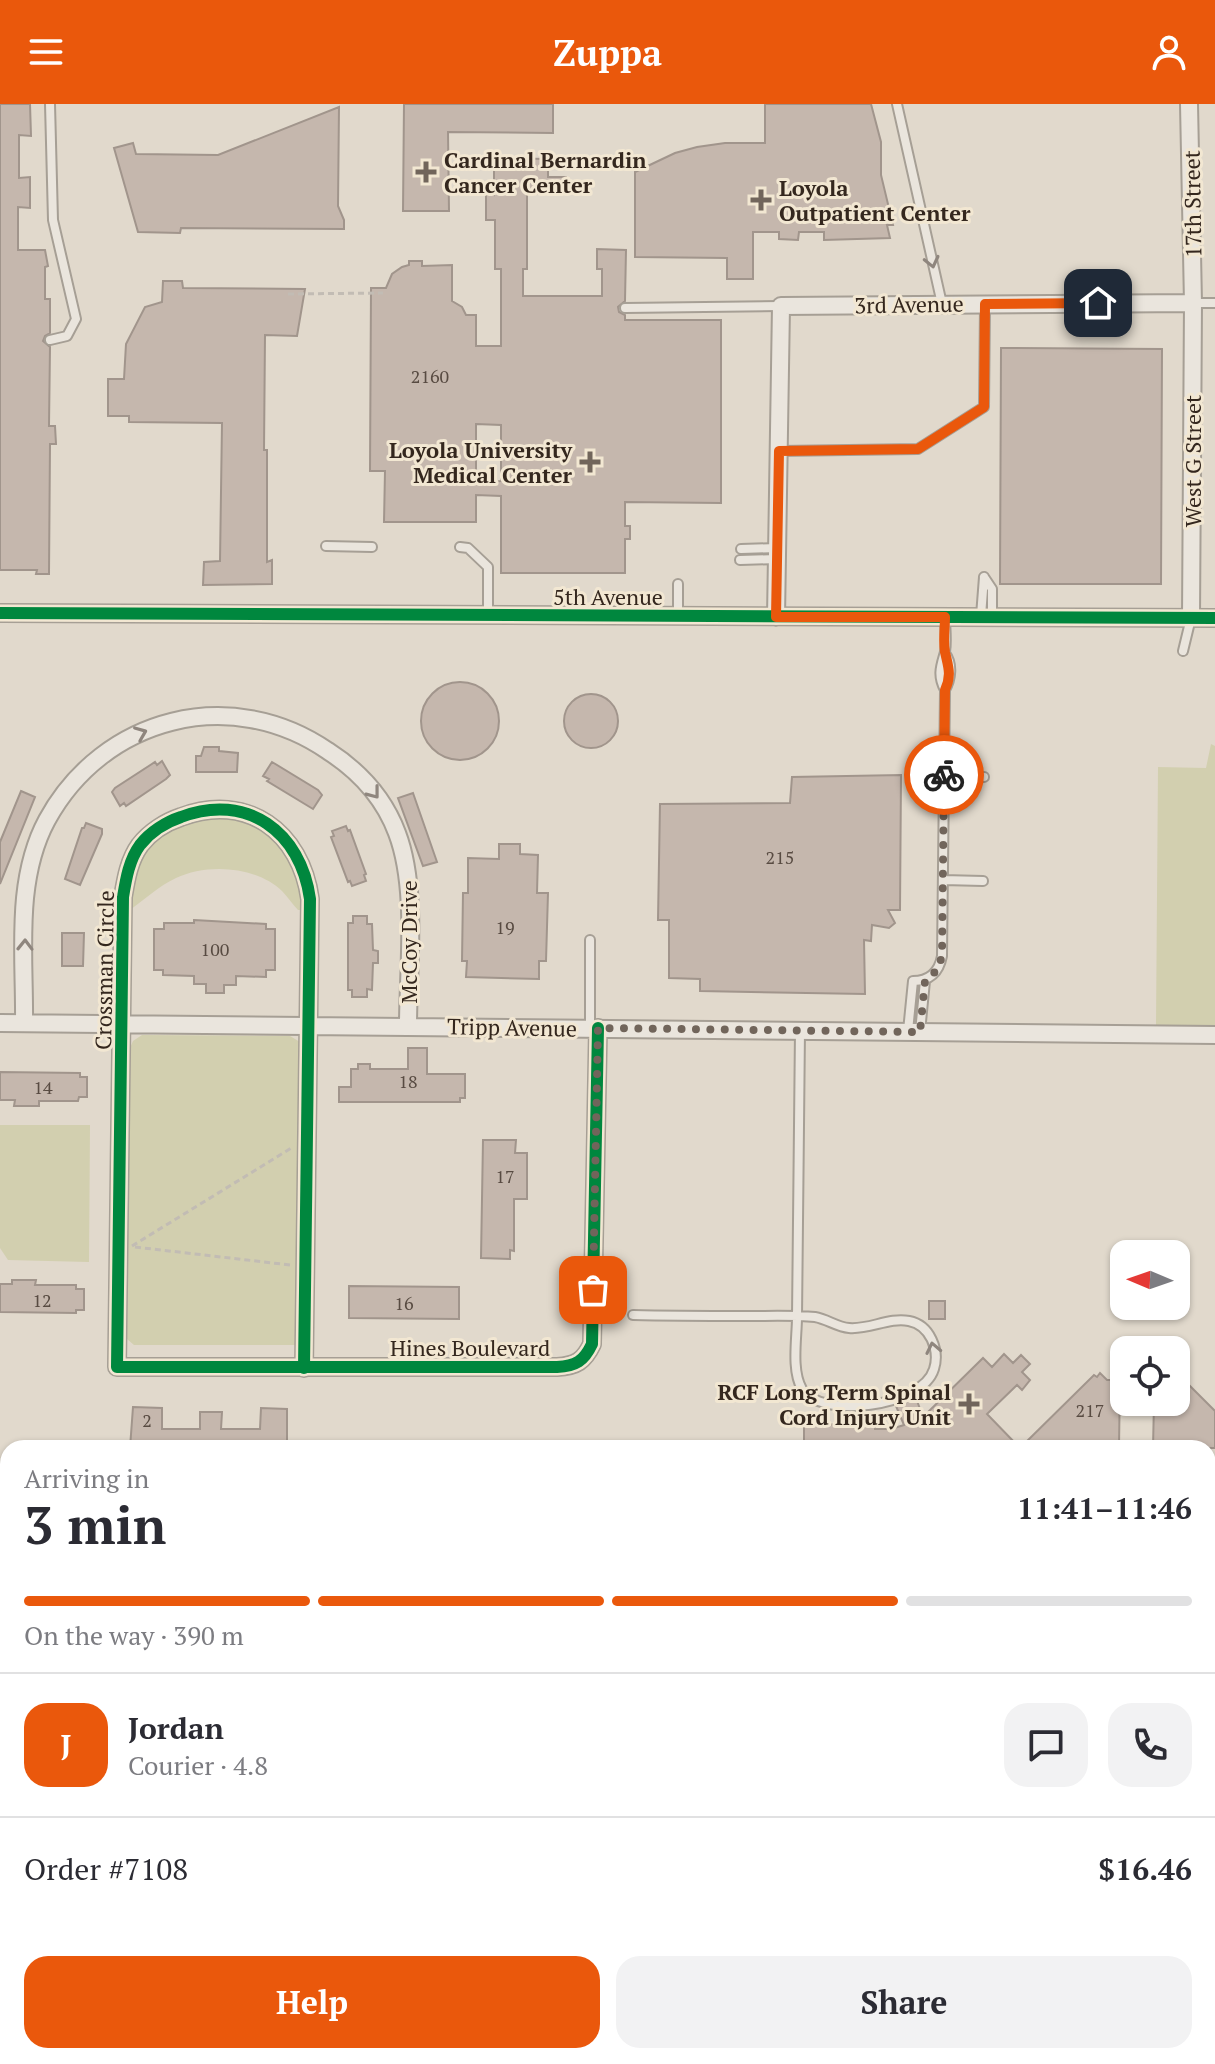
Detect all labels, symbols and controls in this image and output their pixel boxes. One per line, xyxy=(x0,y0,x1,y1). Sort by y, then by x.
text: Zuppa xyxy=(553,29,662,76)
icon: menu xyxy=(24,30,68,74)
icon: person xyxy=(1147,30,1191,74)
place label: Cardinal Bernardin Cancer Center xyxy=(444,145,646,199)
street label: 17th Street xyxy=(1177,150,1207,258)
marker: Cardinal Bernardin Cancer Center xyxy=(415,161,437,183)
place label: Loyola Outpatient Center xyxy=(779,173,971,227)
marker: Loyola Outpatient Center xyxy=(750,189,772,211)
one-way arrow xyxy=(923,255,940,268)
pin xyxy=(1064,269,1132,337)
icon: home xyxy=(1076,281,1120,325)
street label: 3rd Avenue xyxy=(854,289,964,319)
house number: 2160 xyxy=(411,364,449,388)
street label: West G Street xyxy=(1178,395,1207,527)
place label: Loyola University Medical Center xyxy=(389,435,573,489)
marker: Loyola University Medical Center xyxy=(579,451,601,473)
street label: 5th Avenue xyxy=(553,582,663,611)
one-way arrow xyxy=(133,726,147,743)
courier xyxy=(904,735,984,815)
icon: bike xyxy=(922,753,966,797)
one-way arrow xyxy=(365,784,379,799)
house number: 215 xyxy=(766,845,794,869)
street label: McCoy Drive xyxy=(394,880,423,1004)
street label: Crossman Circle xyxy=(88,890,120,1050)
house number: 19 xyxy=(495,915,515,939)
house number: 100 xyxy=(201,937,229,961)
one-way arrow xyxy=(16,938,34,951)
street label: Tripp Avenue xyxy=(447,1011,577,1043)
house number: 18 xyxy=(398,1069,418,1093)
house number: 14 xyxy=(33,1075,53,1099)
house number: 17 xyxy=(495,1164,515,1188)
north arrow xyxy=(1110,1240,1190,1320)
map controls xyxy=(1110,1240,1190,1416)
pin xyxy=(559,1256,627,1324)
icon: bag xyxy=(571,1268,615,1312)
house number: 12 xyxy=(32,1288,52,1312)
house number: 16 xyxy=(394,1291,414,1315)
street label: Hines Boulevard xyxy=(390,1333,550,1362)
button: locate xyxy=(1110,1336,1190,1416)
one-way arrow xyxy=(925,1342,942,1356)
place label: RCF Long Term Spinal Cord Injury Unit xyxy=(717,1377,951,1431)
marker: RCF Long Term Spinal Cord Injury Unit xyxy=(958,1393,980,1415)
house number: 217 xyxy=(1076,1398,1104,1422)
house number: 2 xyxy=(142,1408,152,1432)
text: Arriving in xyxy=(24,1461,149,1495)
text: 11:41–11:46 xyxy=(1017,1488,1192,1528)
text: 3 min xyxy=(24,1490,166,1559)
text: On the way · 390 m xyxy=(24,1618,244,1652)
button: chat xyxy=(1004,1703,1088,1787)
button: phone xyxy=(1108,1703,1192,1787)
text: Jordan xyxy=(128,1708,224,1748)
text: J xyxy=(61,1725,71,1765)
text: Courier · 4.8 xyxy=(128,1748,268,1782)
text: Order #7108 xyxy=(24,1849,188,1889)
text: $16.46 xyxy=(1098,1849,1192,1889)
button: Help xyxy=(24,1956,600,2048)
button: Share xyxy=(616,1956,1192,2048)

